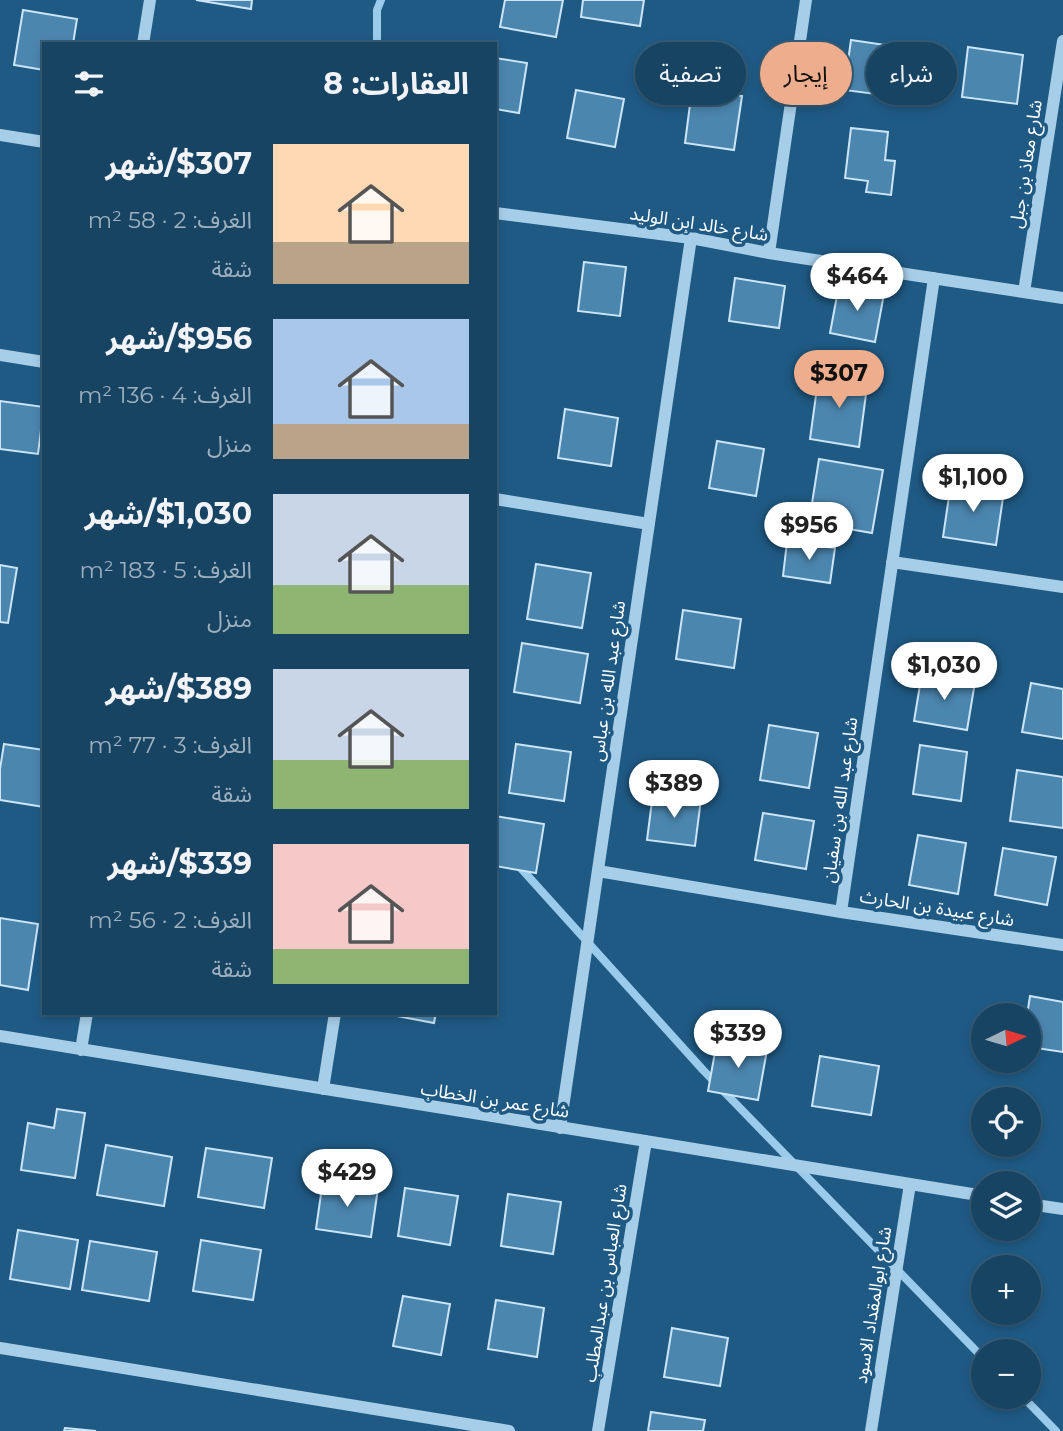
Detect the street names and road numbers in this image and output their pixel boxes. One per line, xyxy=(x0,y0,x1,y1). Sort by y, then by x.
street label: شارع معاذ بن جبل xyxy=(1005,98,1050,230)
street label: شارع خالد ابن الوليد xyxy=(628,202,770,249)
street label: شارع عبد الله بن عباس xyxy=(586,599,633,763)
street label: شارع عبد الله بن سفيان xyxy=(817,716,865,885)
street label: شارع عبيدة بن الحارث xyxy=(858,885,1016,934)
street label: شارع عمر بن الخطاب xyxy=(419,1077,571,1126)
street label: شارع العباس بن عبدالمطلب xyxy=(578,1182,635,1384)
street label: شارع ابوالمقداد الاسود xyxy=(850,1225,899,1386)

